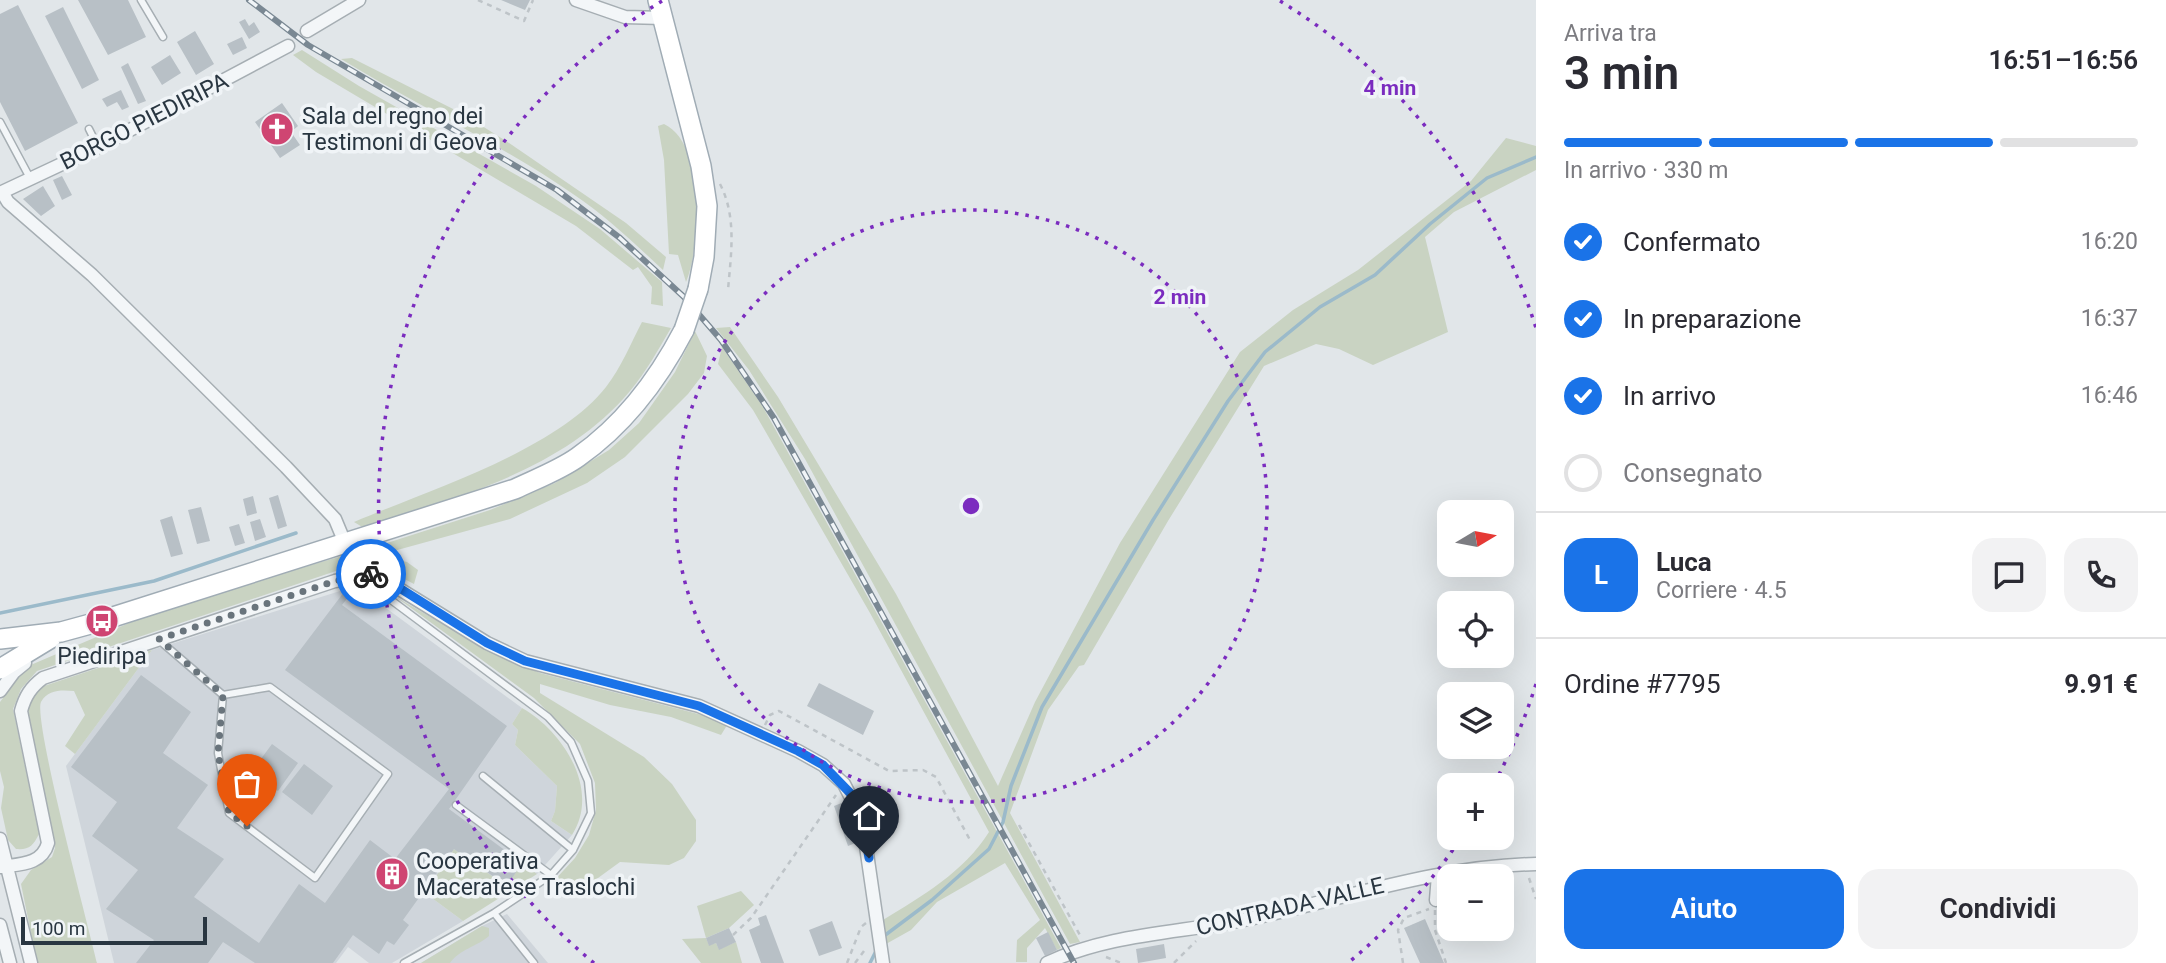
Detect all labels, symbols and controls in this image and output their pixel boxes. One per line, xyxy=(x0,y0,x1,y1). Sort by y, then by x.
text: Arriva tra xyxy=(1564,20,1657,47)
text: 16:51–16:56 xyxy=(1988,45,2138,75)
text: 3 min xyxy=(1564,46,1679,100)
street label: BORGO PIEDIRIPA xyxy=(56,67,233,175)
text: 4 min xyxy=(1364,76,1416,100)
place label: Sala del regno dei Testimoni di Geova xyxy=(302,103,498,156)
church icon: Sala del regno dei Testimoni di Geova xyxy=(258,110,296,148)
text: In arrivo · 330 m xyxy=(1564,157,1729,184)
icon: check xyxy=(1564,223,1602,261)
text: Confermato xyxy=(1623,227,1760,257)
text: 16:20 xyxy=(2081,228,2138,255)
text: 2 min xyxy=(1154,285,1206,309)
icon: check xyxy=(1564,300,1602,338)
text: In preparazione xyxy=(1623,304,1801,334)
text: 16:37 xyxy=(2081,305,2138,332)
icon: check xyxy=(1564,377,1602,415)
text: In arrivo xyxy=(1623,381,1716,411)
text: 16:46 xyxy=(2081,382,2138,409)
text: Consegnato xyxy=(1623,458,1763,488)
centre of rings xyxy=(959,494,983,518)
north arrow xyxy=(1437,500,1514,578)
map controls xyxy=(1437,500,1514,941)
button: chat xyxy=(1972,538,2046,612)
button: phone xyxy=(2064,538,2138,612)
courier xyxy=(336,539,406,609)
text: Luca xyxy=(1656,547,1712,577)
icon: bike xyxy=(352,555,390,593)
text: L xyxy=(1594,560,1608,590)
text: Corriere · 4.5 xyxy=(1656,577,1787,604)
button: locate xyxy=(1437,591,1514,668)
bus stop icon: Piediripa xyxy=(83,602,121,640)
place label: Piediripa xyxy=(57,643,147,670)
text: Ordine #7795 xyxy=(1564,669,1721,699)
text: 9.91 € xyxy=(2064,669,2138,699)
button: layers xyxy=(1437,682,1514,759)
pin xyxy=(217,754,277,826)
icon: bag xyxy=(228,765,266,803)
button: + xyxy=(1437,773,1514,850)
pin xyxy=(839,786,899,858)
icon: home xyxy=(850,797,888,835)
place label: Cooperativa Maceratese Traslochi xyxy=(416,848,635,901)
building icon: Cooperativa Maceratese Traslochi xyxy=(373,855,411,893)
button: − xyxy=(1437,864,1514,941)
button: Aiuto xyxy=(1564,869,1844,949)
button: Condividi xyxy=(1858,869,2138,949)
street label: CONTRADA VALLE xyxy=(1194,872,1387,941)
scale bar xyxy=(21,914,206,946)
text: 100 m xyxy=(32,917,85,940)

